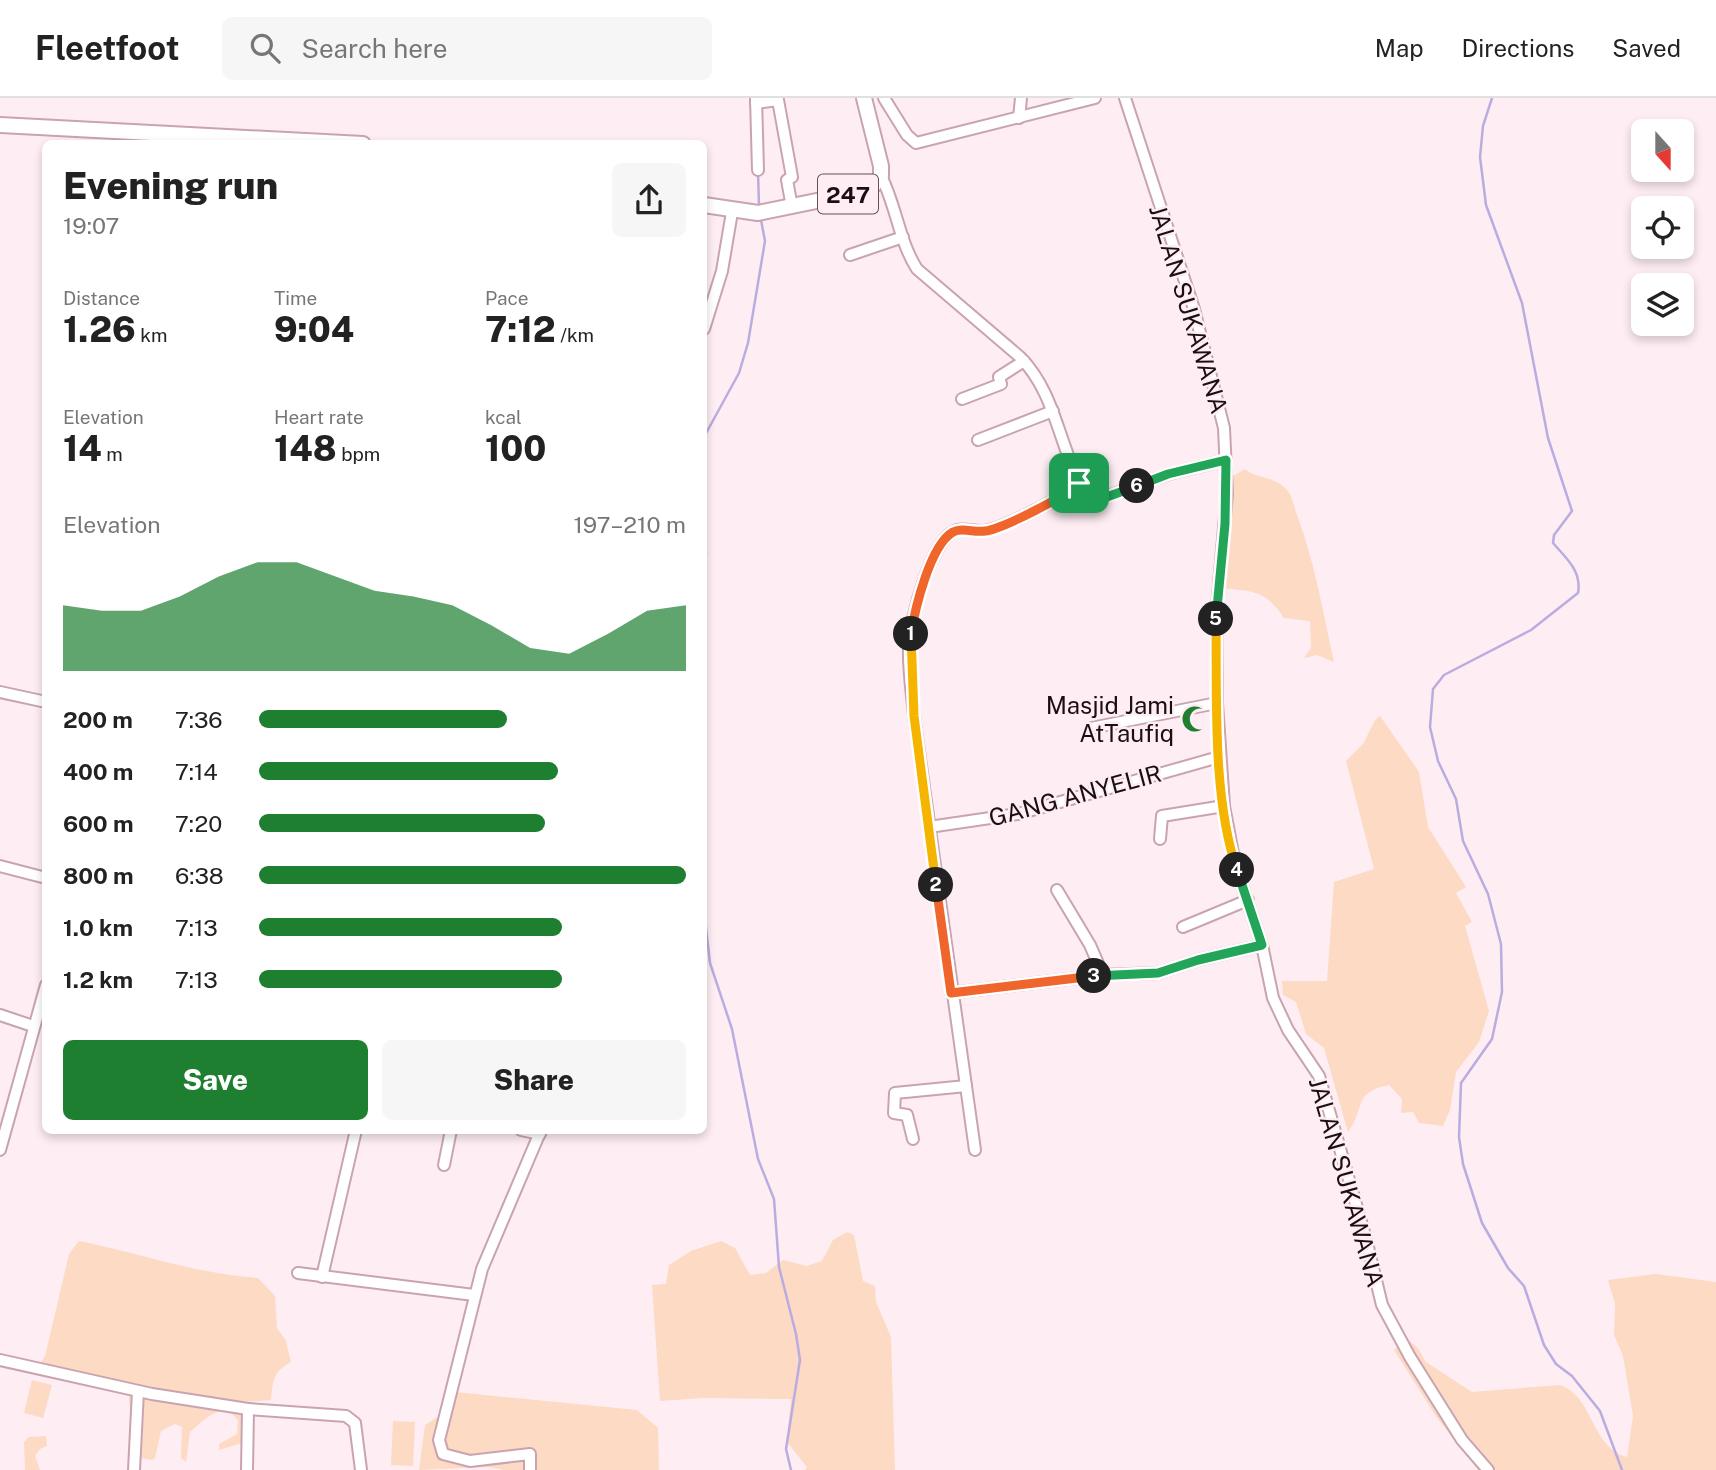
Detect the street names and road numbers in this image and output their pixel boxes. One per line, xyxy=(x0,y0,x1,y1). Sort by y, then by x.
road number: 247 xyxy=(818,174,878,214)
street label: JALAN SUKAWANA xyxy=(1144,201,1234,417)
street label: GANG ANYELIR xyxy=(985,758,1165,832)
street label: JALAN SUKAWANA xyxy=(1304,1074,1390,1290)

